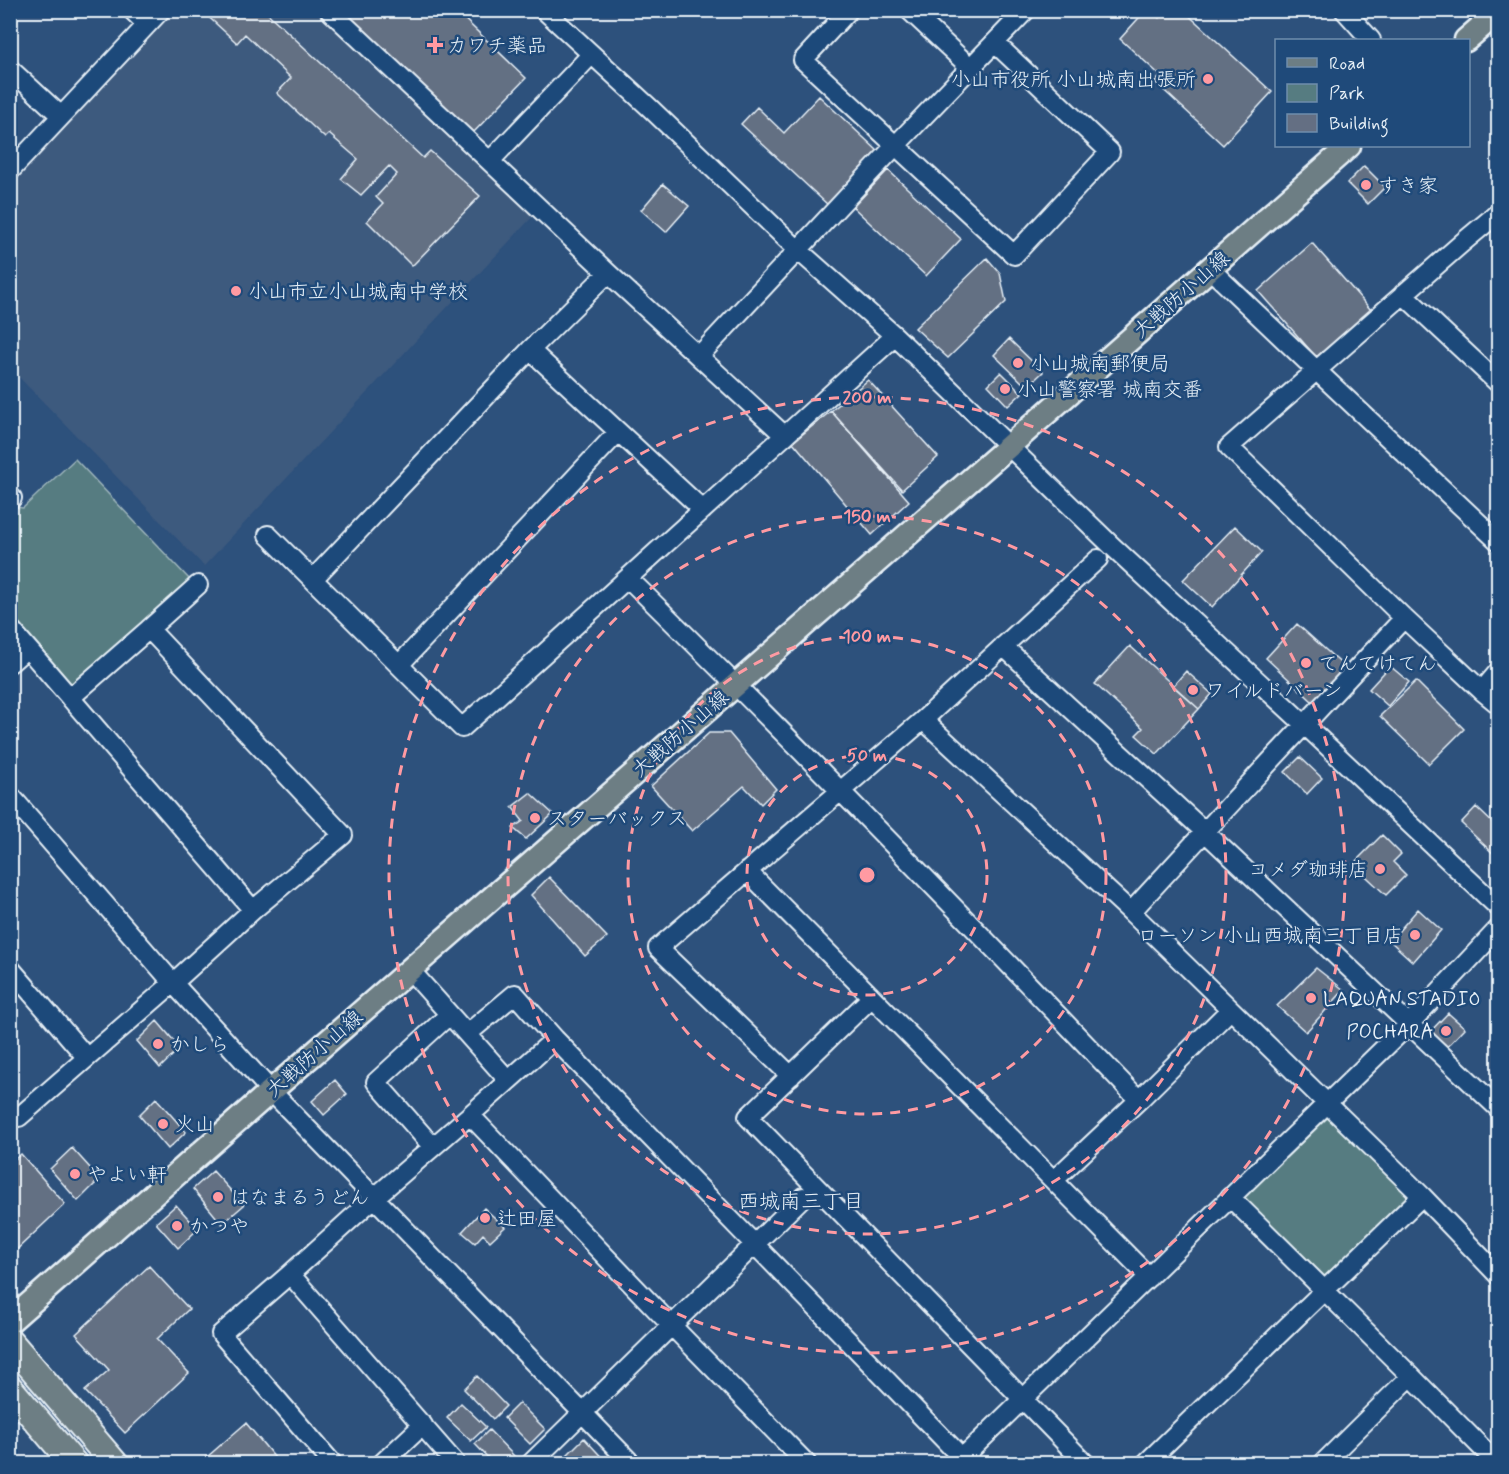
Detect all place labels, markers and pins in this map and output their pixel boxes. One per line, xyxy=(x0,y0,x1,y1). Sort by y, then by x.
place label: カワチ薬品 xyxy=(447,33,547,60)
marker: カワチ薬品 xyxy=(428,38,442,52)
place label: 小山市役所 小山城南出張所 xyxy=(951,67,1196,94)
marker: 小山市役所 小山城南出張所 xyxy=(1201,72,1215,86)
place label: すき家 xyxy=(1378,173,1438,200)
marker: すき家 xyxy=(1359,178,1373,192)
place label: 小山市立小山城南中学校 xyxy=(248,279,468,306)
marker: 小山市立小山城南中学校 xyxy=(229,284,243,298)
place label: 小山城南郵便局 xyxy=(1030,351,1170,378)
marker: 小山城南郵便局 xyxy=(1011,356,1025,370)
place label: 小山警察署 城南交番 xyxy=(1017,377,1202,404)
marker: 小山警察署 城南交番 xyxy=(998,382,1012,396)
place label: てんてけてん xyxy=(1318,651,1437,678)
marker: てんてけてん xyxy=(1299,656,1313,670)
place label: ワイルドバーン xyxy=(1205,678,1343,705)
marker: ワイルドバーン xyxy=(1186,683,1200,697)
place label: スターバックス xyxy=(547,806,687,833)
marker: スターバックス xyxy=(528,811,542,825)
place label: コメダ珈琲店 xyxy=(1248,857,1368,884)
marker: コメダ珈琲店 xyxy=(1373,862,1387,876)
centre of rings xyxy=(857,865,877,885)
place label: ローソン 小山西城南三丁目店 xyxy=(1138,923,1403,950)
marker: ローソン 小山西城南三丁目店 xyxy=(1408,928,1422,942)
place label: LAQUAN STADIO xyxy=(1323,986,1480,1013)
marker: LAQUAN STADIO xyxy=(1304,991,1318,1005)
place label: POCHARA xyxy=(1347,1019,1434,1046)
marker: POCHARA xyxy=(1439,1024,1453,1038)
place label: かしら xyxy=(170,1032,230,1059)
marker: かしら xyxy=(151,1037,165,1051)
place label: 火山 xyxy=(175,1112,215,1139)
marker: 火山 xyxy=(156,1117,170,1131)
place label: やよい軒 xyxy=(87,1162,167,1189)
marker: やよい軒 xyxy=(68,1167,82,1181)
place label: はなまるうどん xyxy=(230,1185,370,1212)
marker: はなまるうどん xyxy=(211,1190,225,1204)
place label: 辻田屋 xyxy=(497,1206,557,1233)
marker: 辻田屋 xyxy=(478,1211,492,1225)
place label: かつや xyxy=(189,1214,249,1241)
marker: かつや xyxy=(170,1219,184,1233)

